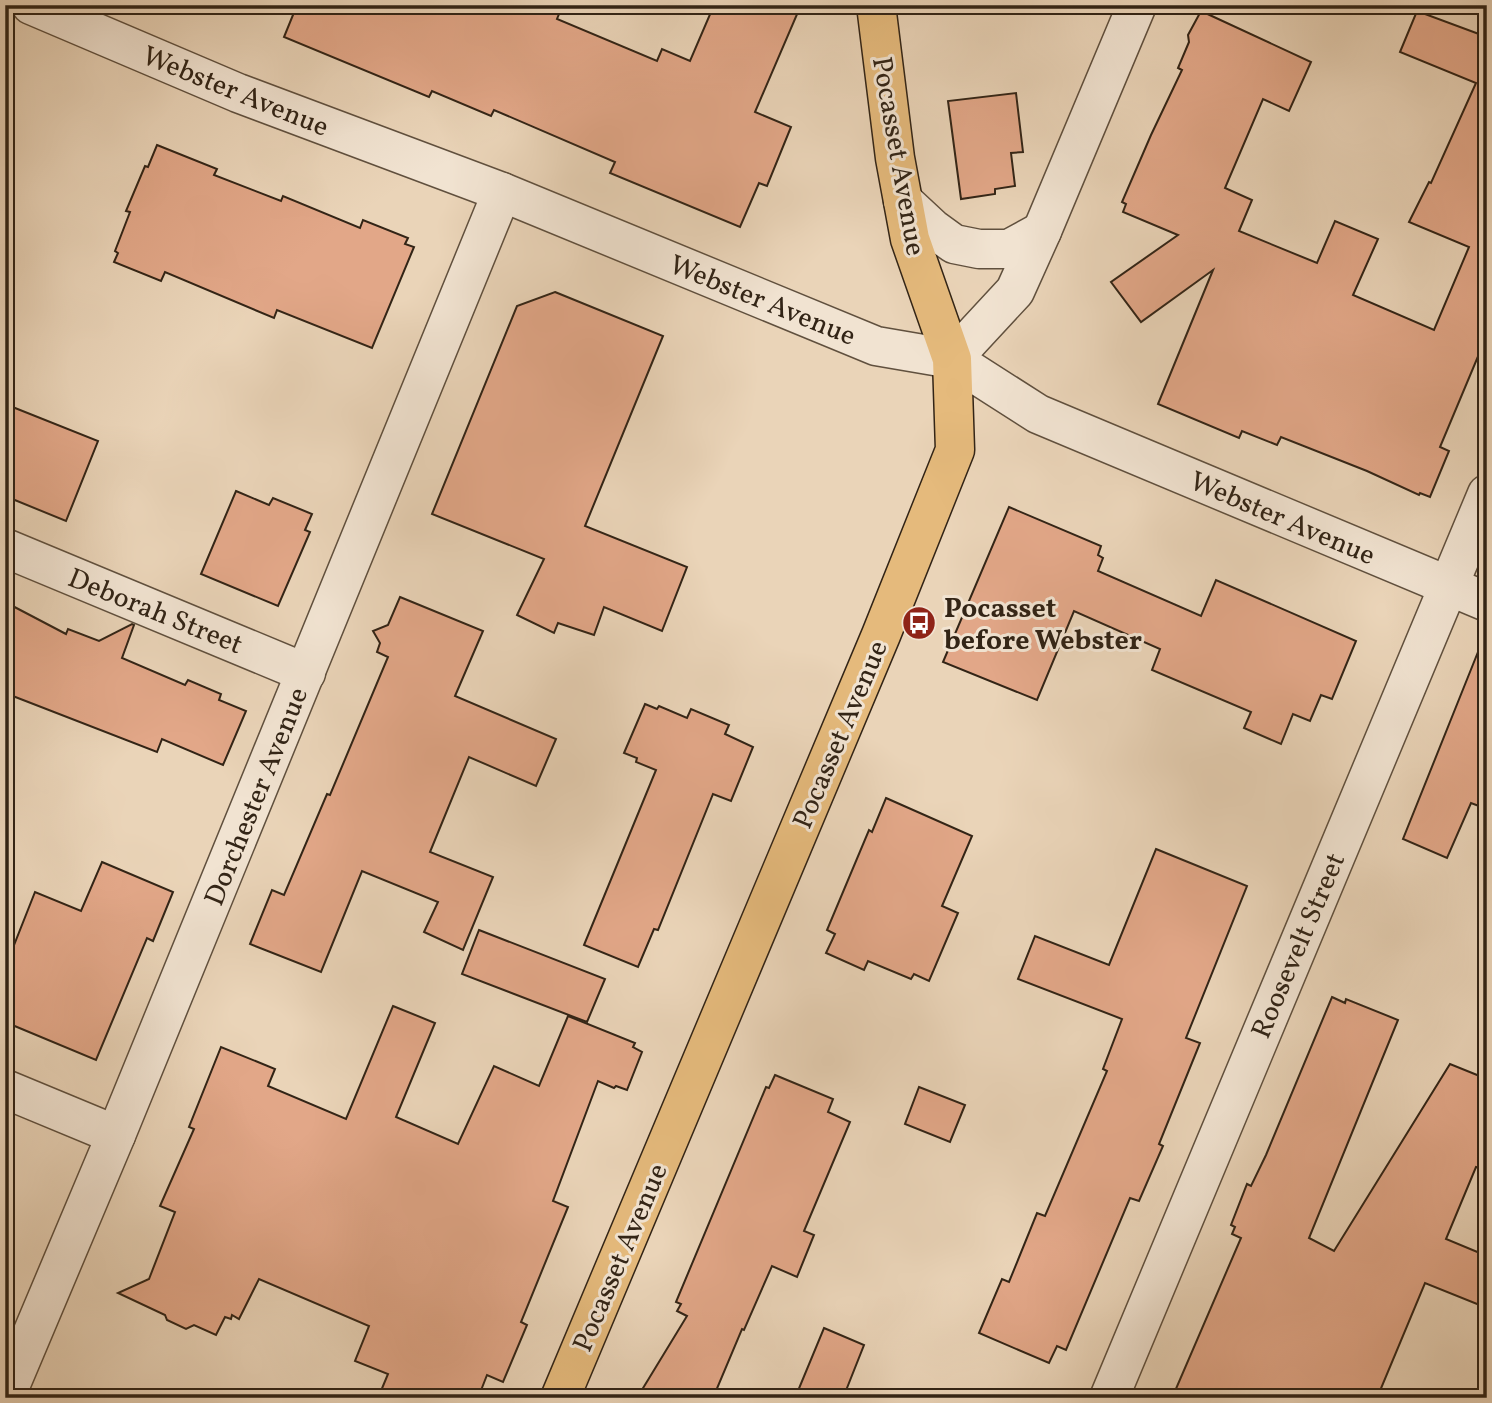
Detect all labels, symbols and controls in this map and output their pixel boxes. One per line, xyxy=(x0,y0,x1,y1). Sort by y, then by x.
street label: Webster Avenue xyxy=(136,37,334,148)
street label: Pocasset Avenue xyxy=(861,54,934,259)
street label: Webster Avenue xyxy=(663,246,861,357)
street label: Webster Avenue xyxy=(1183,463,1381,576)
street label: Deborah Street xyxy=(62,560,248,665)
place label: Pocasset before Webster xyxy=(944,590,1142,661)
bus stop icon: Pocasset before Webster xyxy=(900,604,938,642)
street label: Pocasset Avenue xyxy=(784,635,899,835)
street label: Dorchester Avenue xyxy=(196,682,319,912)
street label: Roosevelt Street xyxy=(1243,847,1356,1045)
street label: Pocasset Avenue xyxy=(564,1158,679,1358)

